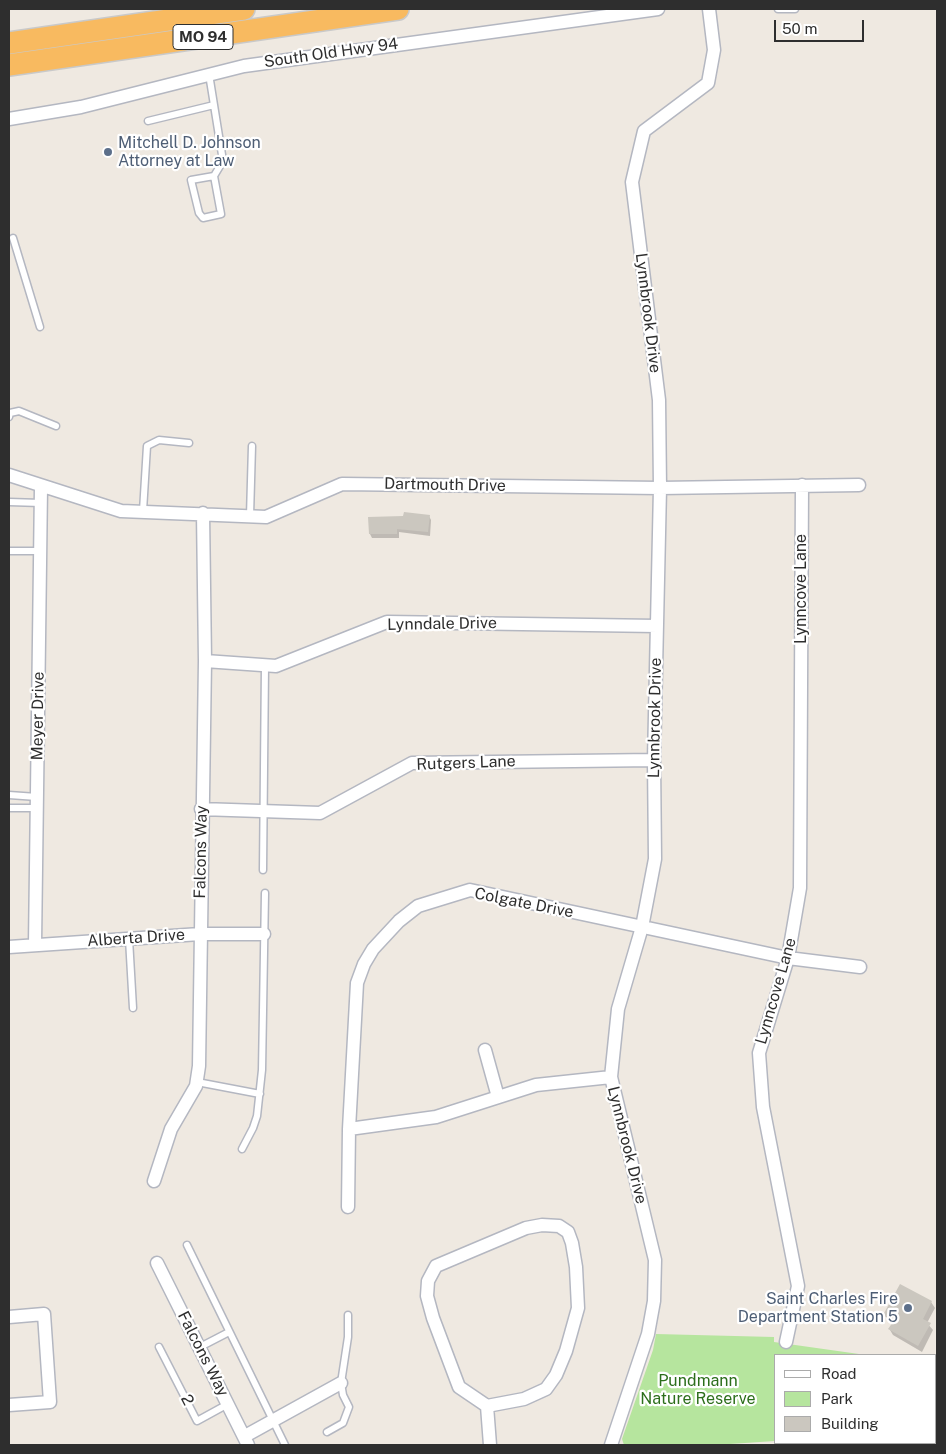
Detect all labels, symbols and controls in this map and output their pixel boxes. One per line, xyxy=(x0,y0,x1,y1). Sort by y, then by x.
scale bar xyxy=(776,10,866,42)
text: 50 m xyxy=(782,20,817,37)
road number: MO 94 xyxy=(173,24,233,50)
street label: South Old Hwy 94 xyxy=(263,34,399,72)
place label: Mitchell D. Johnson Attorney at Law xyxy=(118,133,261,171)
marker: Mitchell D. Johnson Attorney at Law xyxy=(102,146,114,158)
street label: Lynnbrook Drive xyxy=(631,252,665,374)
street label: Dartmouth Drive xyxy=(384,474,506,496)
street label: Lynncove Lane xyxy=(791,534,811,644)
street label: Lynndale Drive xyxy=(387,613,497,635)
street label: Lynnbrook Drive xyxy=(644,658,666,778)
street label: Meyer Drive xyxy=(28,671,48,761)
street label: Rutgers Lane xyxy=(416,752,516,774)
street label: Falcons Way xyxy=(191,805,211,899)
street label: Colgate Drive xyxy=(473,884,575,922)
street label: Alberta Drive xyxy=(86,925,186,951)
street label: Lynncove Lane xyxy=(752,935,800,1047)
street label: Lynnbrook Drive xyxy=(603,1084,651,1206)
place label: Saint Charles Fire Department Station 5 xyxy=(738,1289,898,1327)
marker: Saint Charles Fire Department Station 5 xyxy=(902,1302,914,1314)
street label: Falcons Way xyxy=(173,1308,233,1400)
legend xyxy=(774,1354,936,1444)
text: Road xyxy=(821,1365,857,1382)
park label: Pundmann Nature Reserve xyxy=(640,1371,756,1409)
text: Park xyxy=(821,1390,853,1407)
street label: 2 xyxy=(176,1391,198,1409)
text: Building xyxy=(821,1415,879,1432)

